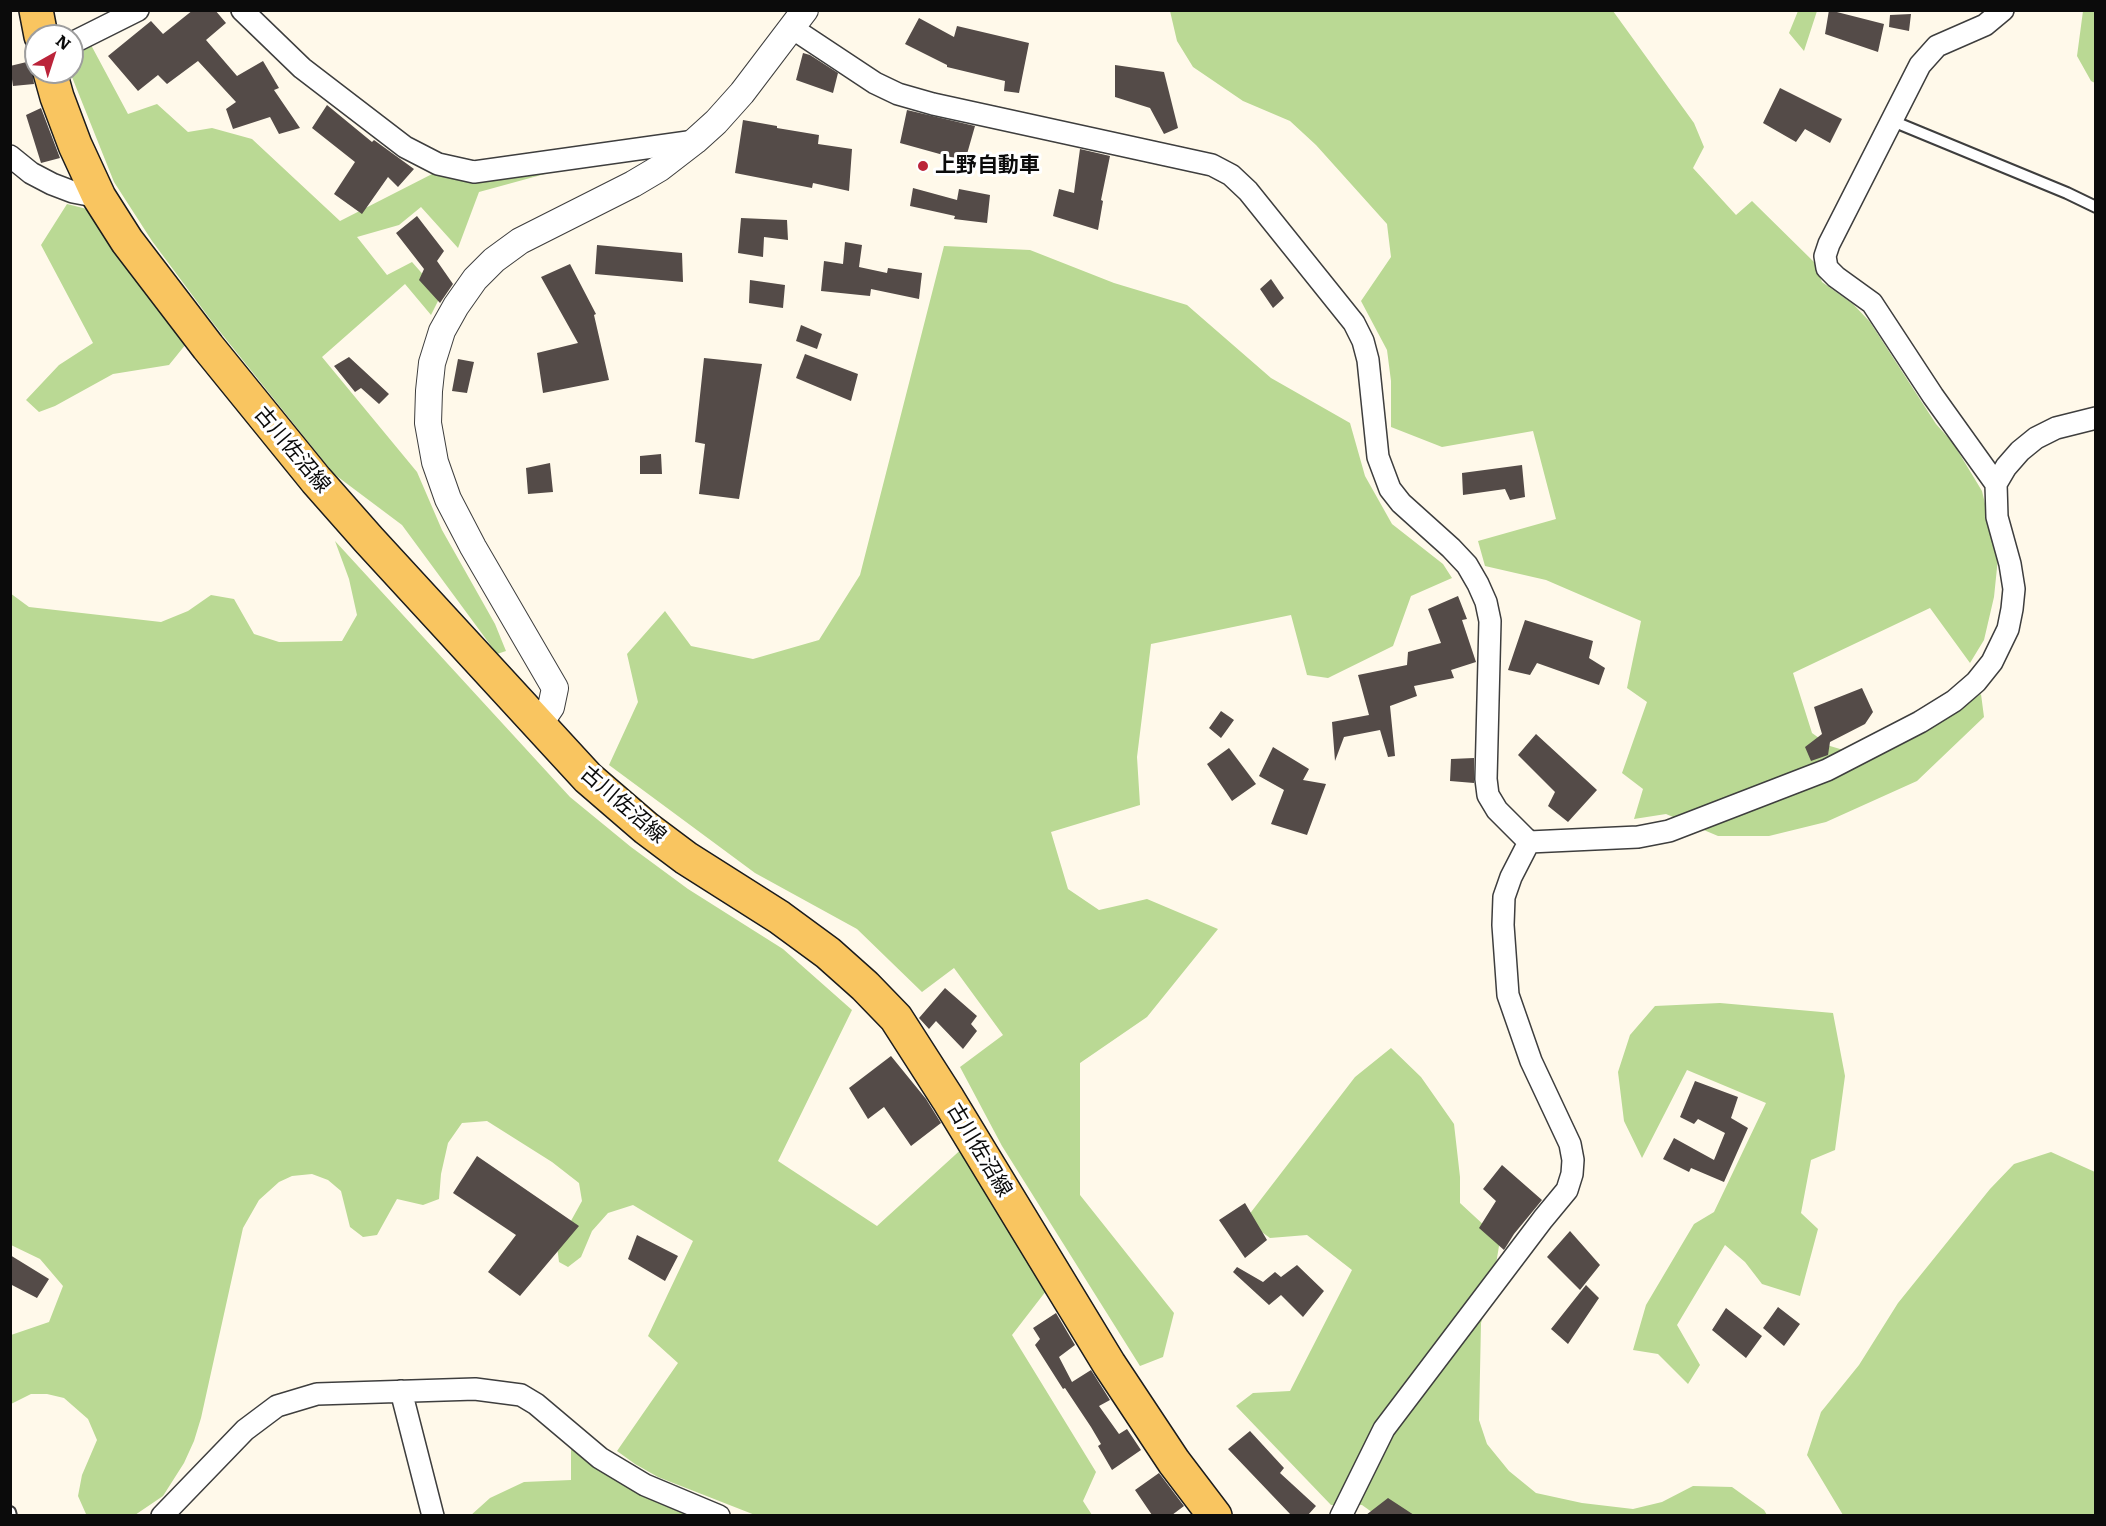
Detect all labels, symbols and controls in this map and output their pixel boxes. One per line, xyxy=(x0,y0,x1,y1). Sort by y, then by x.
north arrow xyxy=(24,24,84,84)
text: N xyxy=(51,28,77,55)
place label: 上野自動車 xyxy=(935,153,1040,179)
marker: 上野自動車 xyxy=(916,159,930,173)
street label: 古川佐沼線 xyxy=(249,402,335,498)
street label: 古川佐沼線 xyxy=(575,761,671,849)
street label: 古川佐沼線 xyxy=(941,1099,1017,1201)

